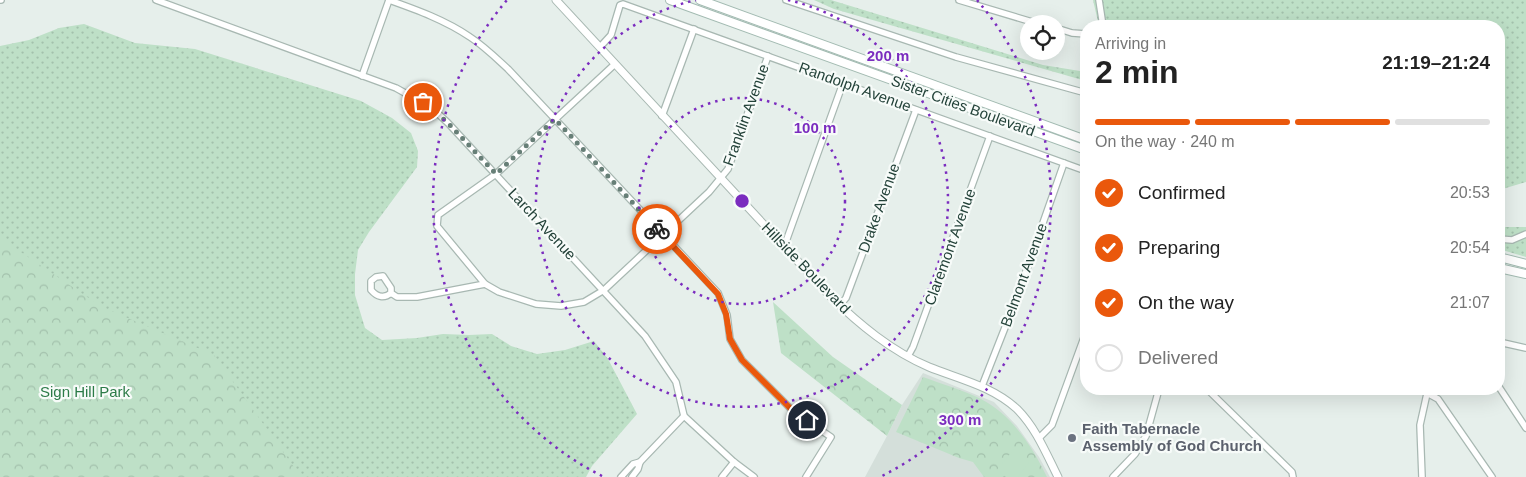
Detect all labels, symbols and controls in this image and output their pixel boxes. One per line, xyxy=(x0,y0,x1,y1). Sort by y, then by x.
map controls xyxy=(1020,15,1065,60)
button: locate xyxy=(1020,15,1065,60)
text: Arriving in xyxy=(1095,35,1166,52)
text: 200 m xyxy=(867,47,909,64)
text: 21:19–21:24 xyxy=(1382,52,1490,73)
text: 2 min xyxy=(1095,54,1179,90)
street label: Randolph Avenue xyxy=(797,58,914,115)
street label: Franklin Avenue xyxy=(719,62,772,168)
street label: Sister Cities Boulevard xyxy=(889,72,1037,139)
pin xyxy=(402,81,444,123)
icon: bag xyxy=(409,88,437,116)
text: 100 m xyxy=(794,119,836,136)
text: On the way · 240 m xyxy=(1095,133,1235,150)
street label: Drake Avenue xyxy=(854,161,903,255)
icon: check xyxy=(1095,179,1123,207)
text: Confirmed xyxy=(1138,182,1226,203)
street label: Larch Avenue xyxy=(505,184,580,263)
text: 20:53 xyxy=(1450,184,1490,201)
street label: Claremont Avenue xyxy=(920,186,979,308)
centre of rings xyxy=(733,192,751,210)
courier xyxy=(632,204,682,254)
icon: bike xyxy=(643,215,671,243)
street label: Hillside Boulevard xyxy=(759,219,854,317)
street label: Belmont Avenue xyxy=(997,221,1050,329)
icon: check xyxy=(1095,234,1123,262)
text: Preparing xyxy=(1138,237,1220,258)
text: 20:54 xyxy=(1450,239,1490,256)
icon: check xyxy=(1095,289,1123,317)
text: On the way xyxy=(1138,292,1234,313)
text: 21:07 xyxy=(1450,294,1490,311)
text: Delivered xyxy=(1138,347,1218,368)
park label: Sign Hill Park xyxy=(40,383,131,400)
pin xyxy=(786,399,828,441)
icon: home xyxy=(793,406,821,434)
text: 300 m xyxy=(939,411,981,428)
place label: Faith Tabernacle Assembly of God Church xyxy=(1082,420,1262,454)
marker: Faith Tabernacle Assembly of God Church xyxy=(1066,432,1078,444)

